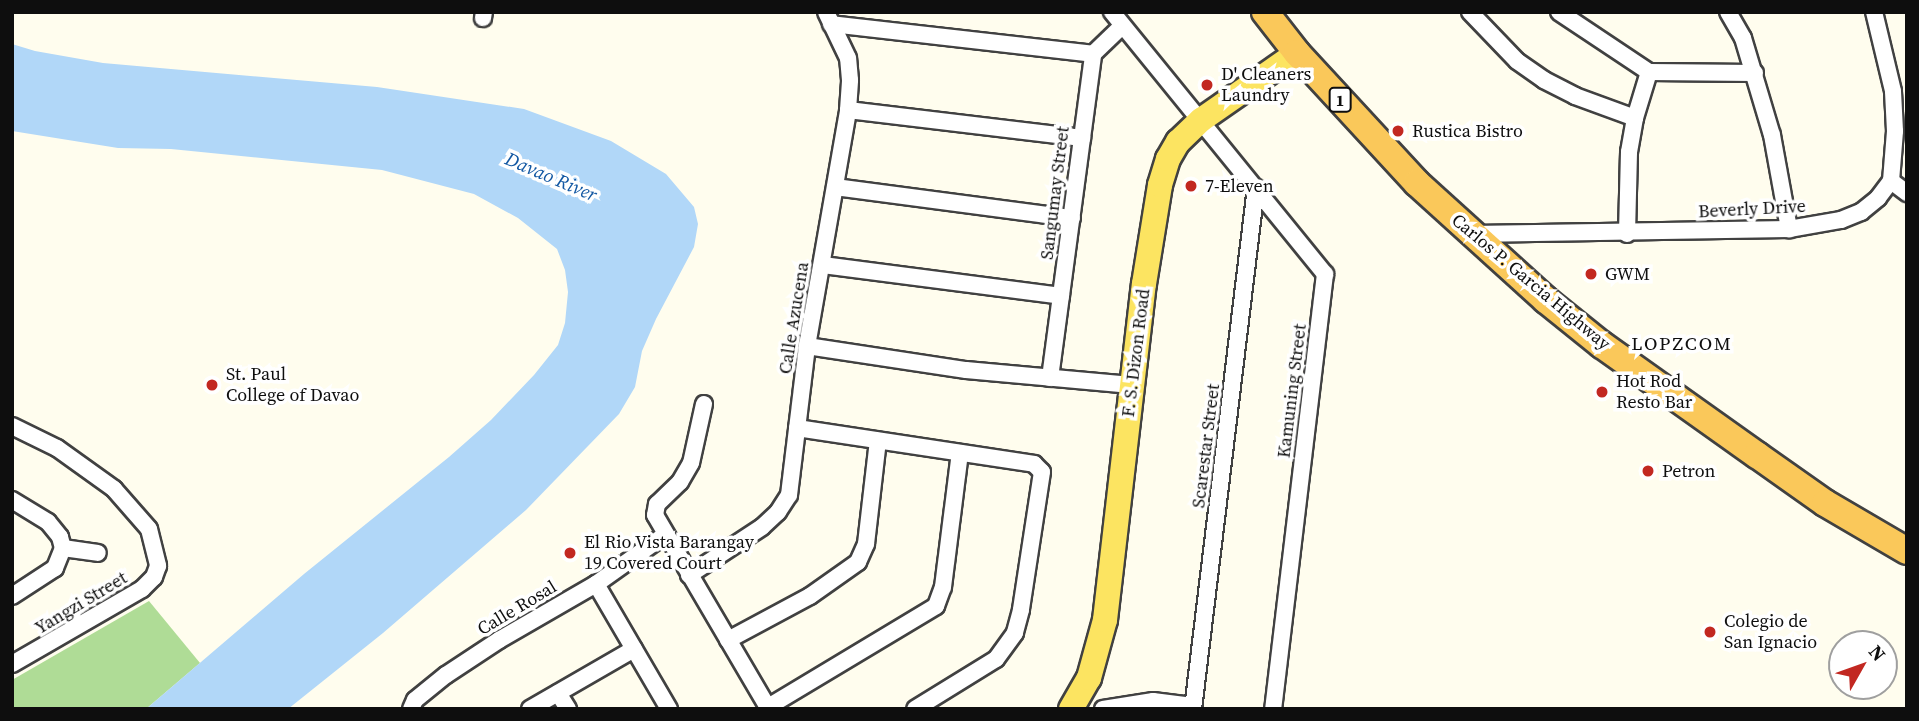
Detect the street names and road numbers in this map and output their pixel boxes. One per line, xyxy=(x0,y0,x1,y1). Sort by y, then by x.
road number: 1 xyxy=(1328,88,1352,113)
street label: Sangumay Street xyxy=(1036,125,1074,261)
street label: Beverly Drive xyxy=(1698,195,1806,223)
street label: Carlos P. Garcia Highway xyxy=(1447,209,1615,355)
street label: Calle Azucena xyxy=(774,260,814,376)
street label: F. S. Dizon Road xyxy=(1117,288,1155,418)
street label: Kamuning Street xyxy=(1273,323,1311,459)
street label: Scarestar Street xyxy=(1188,383,1224,509)
street label: Yangzi Street xyxy=(31,567,131,639)
street label: Calle Rosal xyxy=(474,576,560,640)

